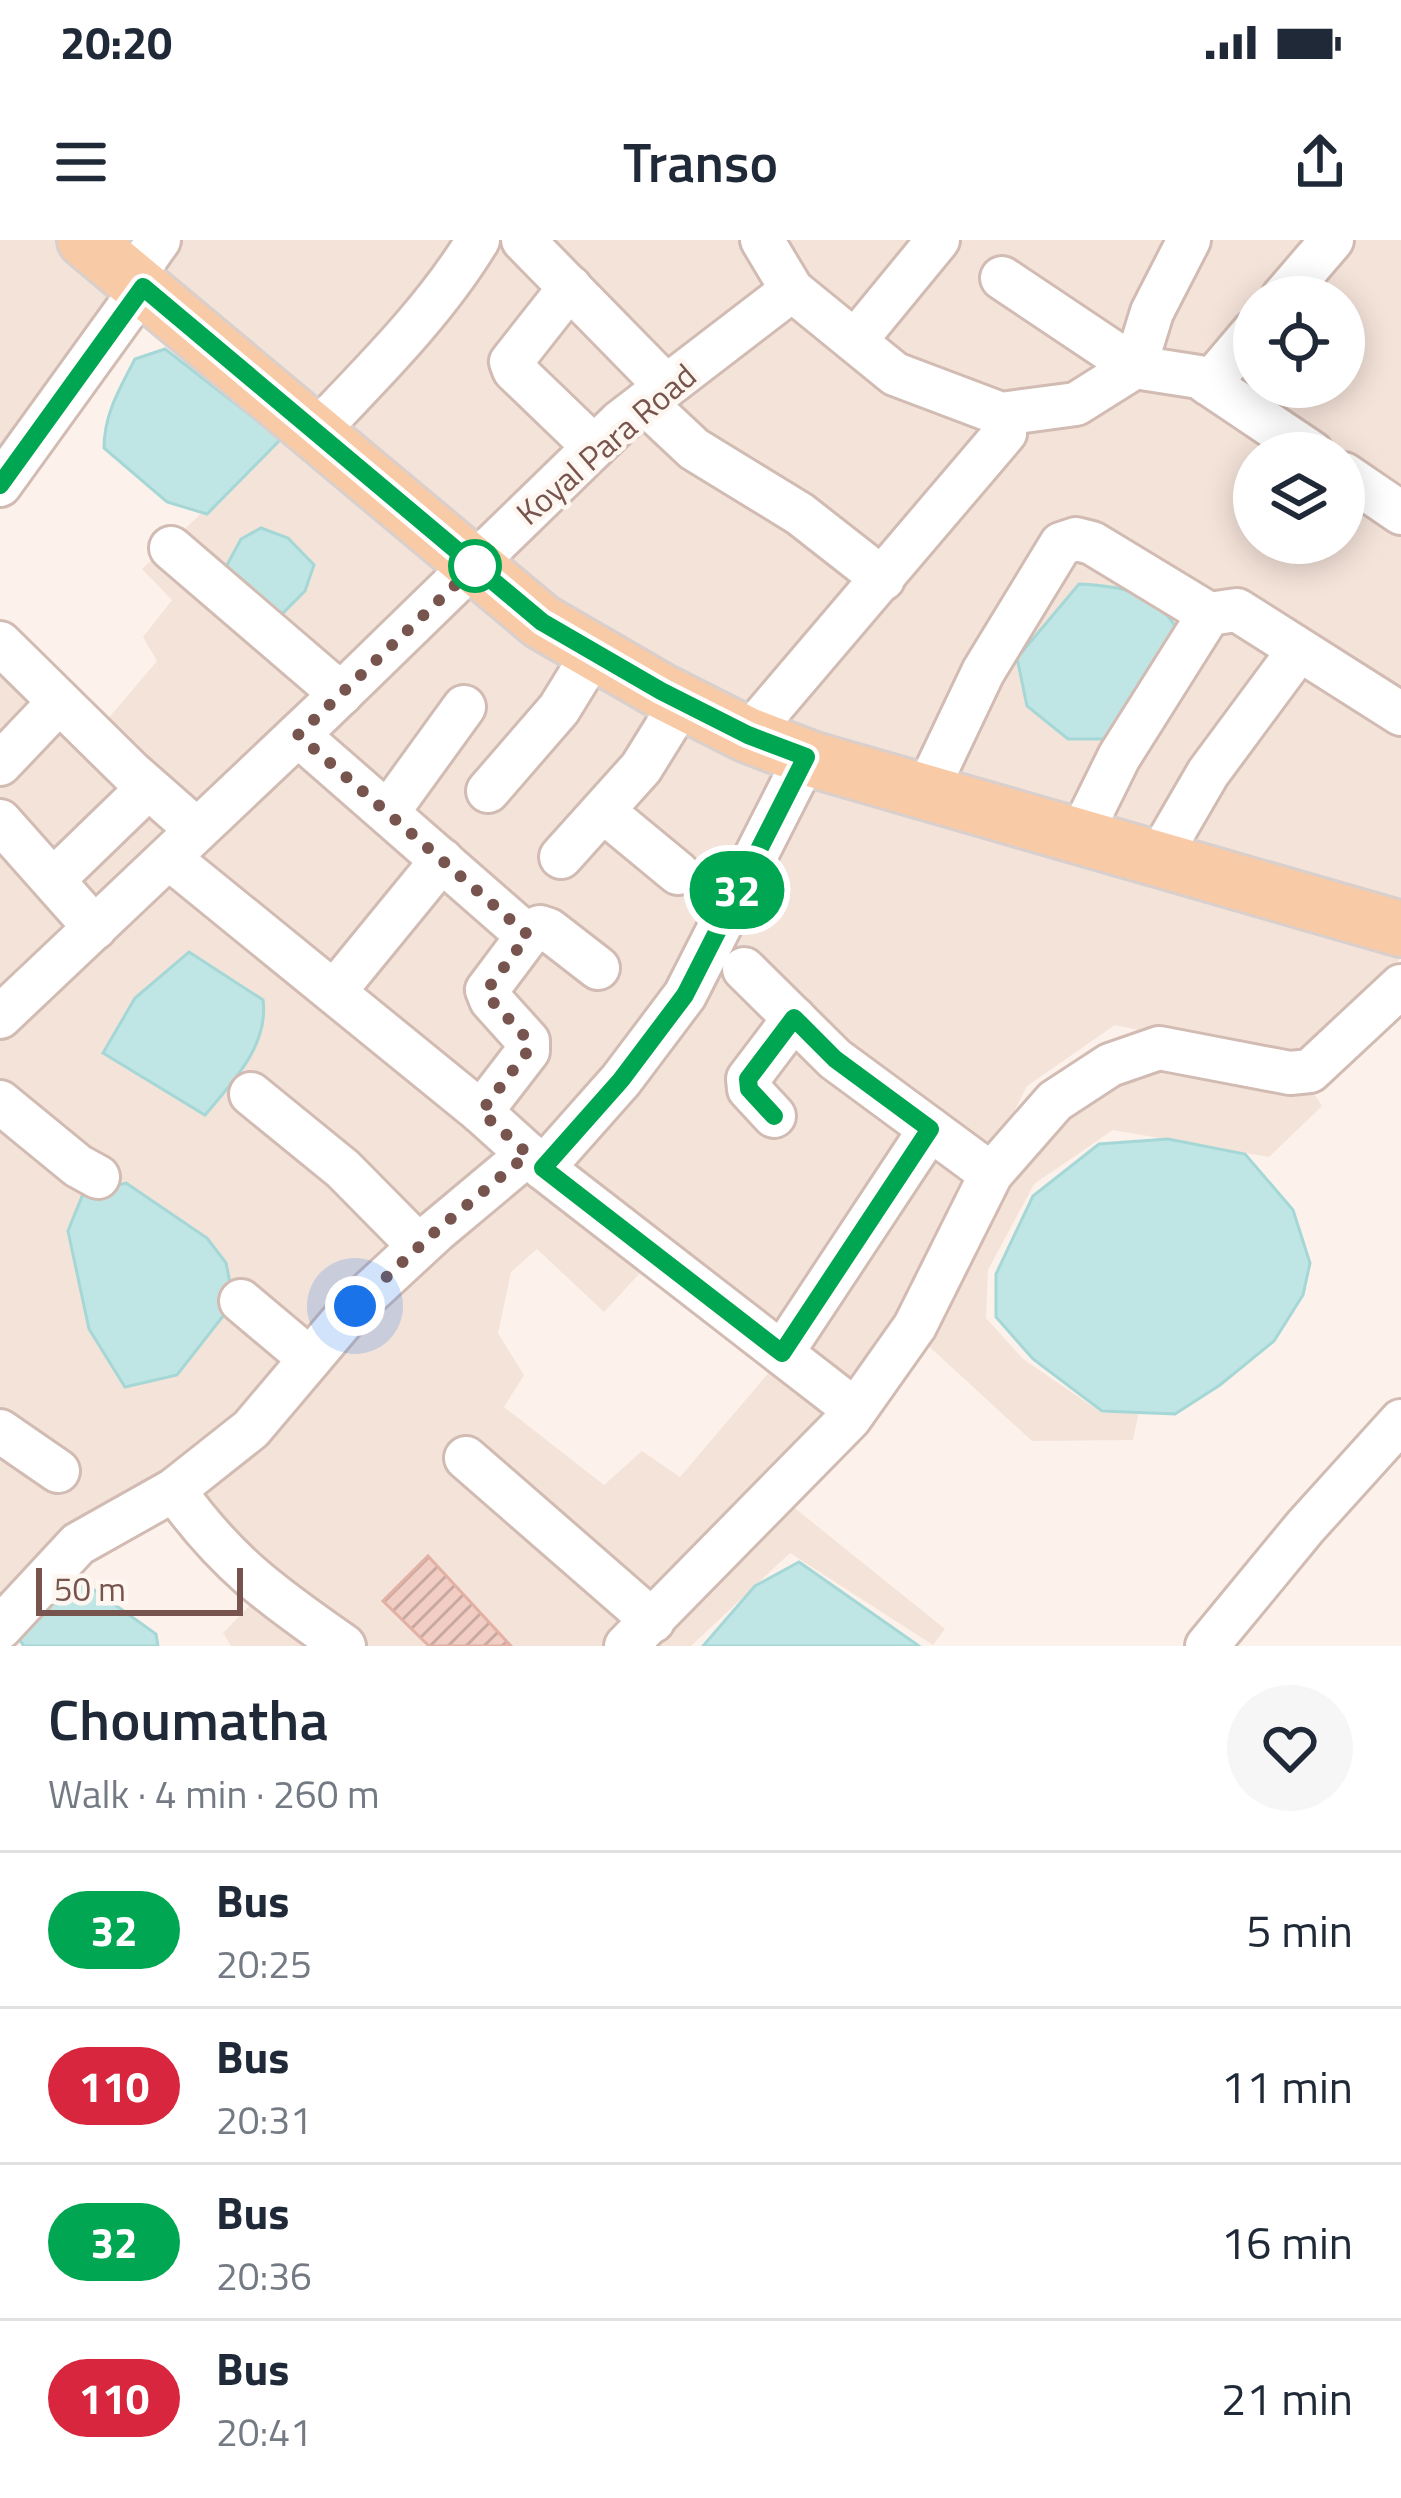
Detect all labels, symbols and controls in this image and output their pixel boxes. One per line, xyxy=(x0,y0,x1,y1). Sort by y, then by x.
text: 20:20 xyxy=(60,8,172,76)
text: Transo xyxy=(623,121,778,203)
icon: menu xyxy=(48,129,114,195)
icon: share xyxy=(1287,129,1353,195)
map controls xyxy=(1233,276,1365,564)
button: locate xyxy=(1233,276,1365,408)
street label: Koyal Para Road xyxy=(505,351,707,537)
button: layers xyxy=(1233,432,1365,564)
unlabelled marker xyxy=(450,541,500,591)
line badge: 32 xyxy=(683,851,791,929)
text: 32 xyxy=(713,858,761,922)
your location xyxy=(325,1276,385,1336)
scale bar xyxy=(36,1562,243,1615)
text: 50 m xyxy=(54,1564,126,1614)
text: Choumatha xyxy=(48,1675,328,1762)
button: heart xyxy=(1227,1685,1353,1811)
text: Walk · 4 min · 260 m xyxy=(48,1764,380,1823)
text: Bus xyxy=(216,1866,290,1934)
text: 5 min xyxy=(1246,1896,1353,1964)
text: 32 xyxy=(90,1898,138,1962)
text: 20:25 xyxy=(216,1934,312,1993)
text: Bus xyxy=(216,2022,290,2090)
text: 11 min xyxy=(1221,2052,1353,2120)
text: 110 xyxy=(79,2054,149,2118)
text: 20:31 xyxy=(216,2090,312,2149)
text: Bus xyxy=(216,2178,290,2246)
text: 16 min xyxy=(1221,2208,1353,2276)
text: 32 xyxy=(90,2210,138,2274)
text: 20:36 xyxy=(216,2246,312,2305)
text: Bus xyxy=(216,2334,290,2402)
text: 21 min xyxy=(1221,2364,1353,2432)
text: 110 xyxy=(79,2366,149,2430)
text: 20:41 xyxy=(216,2402,312,2461)

